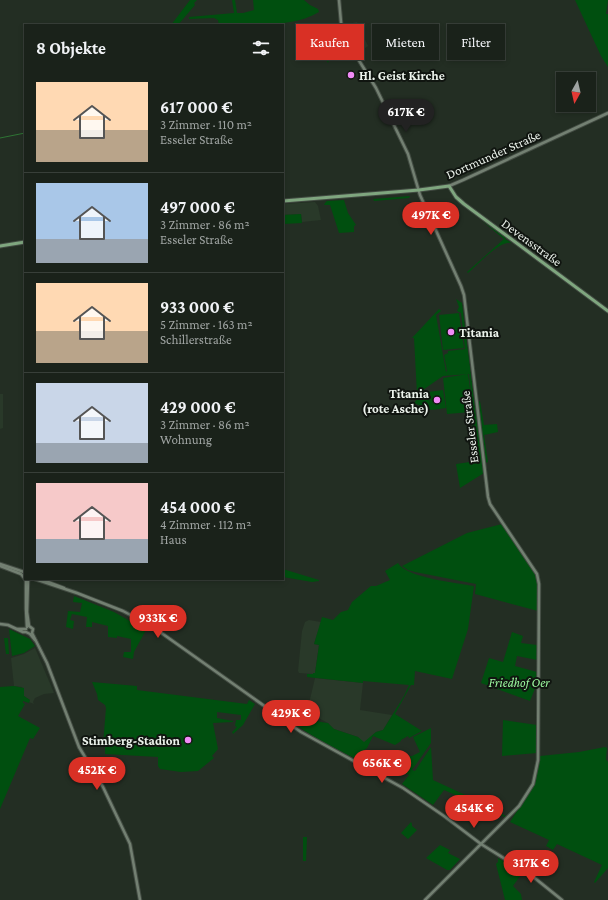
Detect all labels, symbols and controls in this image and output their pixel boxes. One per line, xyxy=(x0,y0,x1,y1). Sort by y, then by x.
chip: Kaufen xyxy=(296,24,364,60)
chip: Mieten xyxy=(372,24,439,60)
chip: Filter xyxy=(447,24,505,60)
icon: filters xyxy=(250,37,272,59)
text: 8 Objekte xyxy=(36,39,106,58)
place label: Hl. Geist Kirche xyxy=(359,68,445,83)
marker: Hl. Geist Kirche xyxy=(346,70,356,80)
north arrow xyxy=(556,72,596,112)
map controls xyxy=(556,72,596,112)
icon: home xyxy=(68,98,116,146)
text: 617 000 € xyxy=(160,98,233,117)
pin: 617K € xyxy=(373,99,439,133)
text: 617K € xyxy=(387,104,425,119)
text: 3 Zimmer · 110 m² xyxy=(160,117,252,132)
street label: Dortmunder Straße xyxy=(444,127,543,182)
text: Esseler Straße xyxy=(160,132,233,147)
text: 497 000 € xyxy=(160,198,235,217)
icon: home xyxy=(68,199,116,247)
pin: 497K € xyxy=(398,202,464,236)
text: 497K € xyxy=(411,207,451,222)
street label: Devensstraße xyxy=(499,216,565,269)
text: 3 Zimmer · 86 m² xyxy=(160,217,250,232)
text: Esseler Straße xyxy=(160,232,233,247)
text: 933 000 € xyxy=(160,298,234,317)
icon: home xyxy=(68,299,116,347)
text: 5 Zimmer · 163 m² xyxy=(160,317,253,332)
place label: Titania xyxy=(459,325,500,340)
marker: Titania xyxy=(446,327,456,337)
text: Schillerstraße xyxy=(160,332,232,347)
place label: Titania (rote Asche) xyxy=(362,386,430,417)
street label: Esseler Straße xyxy=(458,390,481,464)
marker: Titania (rote Asche) xyxy=(432,395,442,405)
text: 429 000 € xyxy=(160,398,236,417)
icon: home xyxy=(68,399,116,447)
text: 3 Zimmer · 86 m² xyxy=(160,417,250,432)
text: Wohnung xyxy=(160,432,212,447)
text: 454 000 € xyxy=(160,498,235,517)
icon: home xyxy=(68,499,116,547)
text: 4 Zimmer · 112 m² xyxy=(160,517,251,532)
text: Haus xyxy=(160,532,187,547)
pin: 933K € xyxy=(125,605,191,639)
text: 933K € xyxy=(139,610,177,625)
park label: Friedhof Oer xyxy=(488,675,550,690)
pin: 429K € xyxy=(258,700,324,734)
text: 429K € xyxy=(271,705,311,720)
place label: Stimberg-Stadion xyxy=(82,733,181,748)
marker: Stimberg-Stadion xyxy=(183,735,193,745)
pin: 656K € xyxy=(349,750,415,784)
text: 656K € xyxy=(362,755,402,770)
pin: 452K € xyxy=(64,757,130,791)
text: 452K € xyxy=(77,762,117,777)
pin: 454K € xyxy=(441,795,507,829)
text: 454K € xyxy=(454,800,494,815)
pin: 317K € xyxy=(498,850,564,884)
text: 317K € xyxy=(513,855,549,870)

